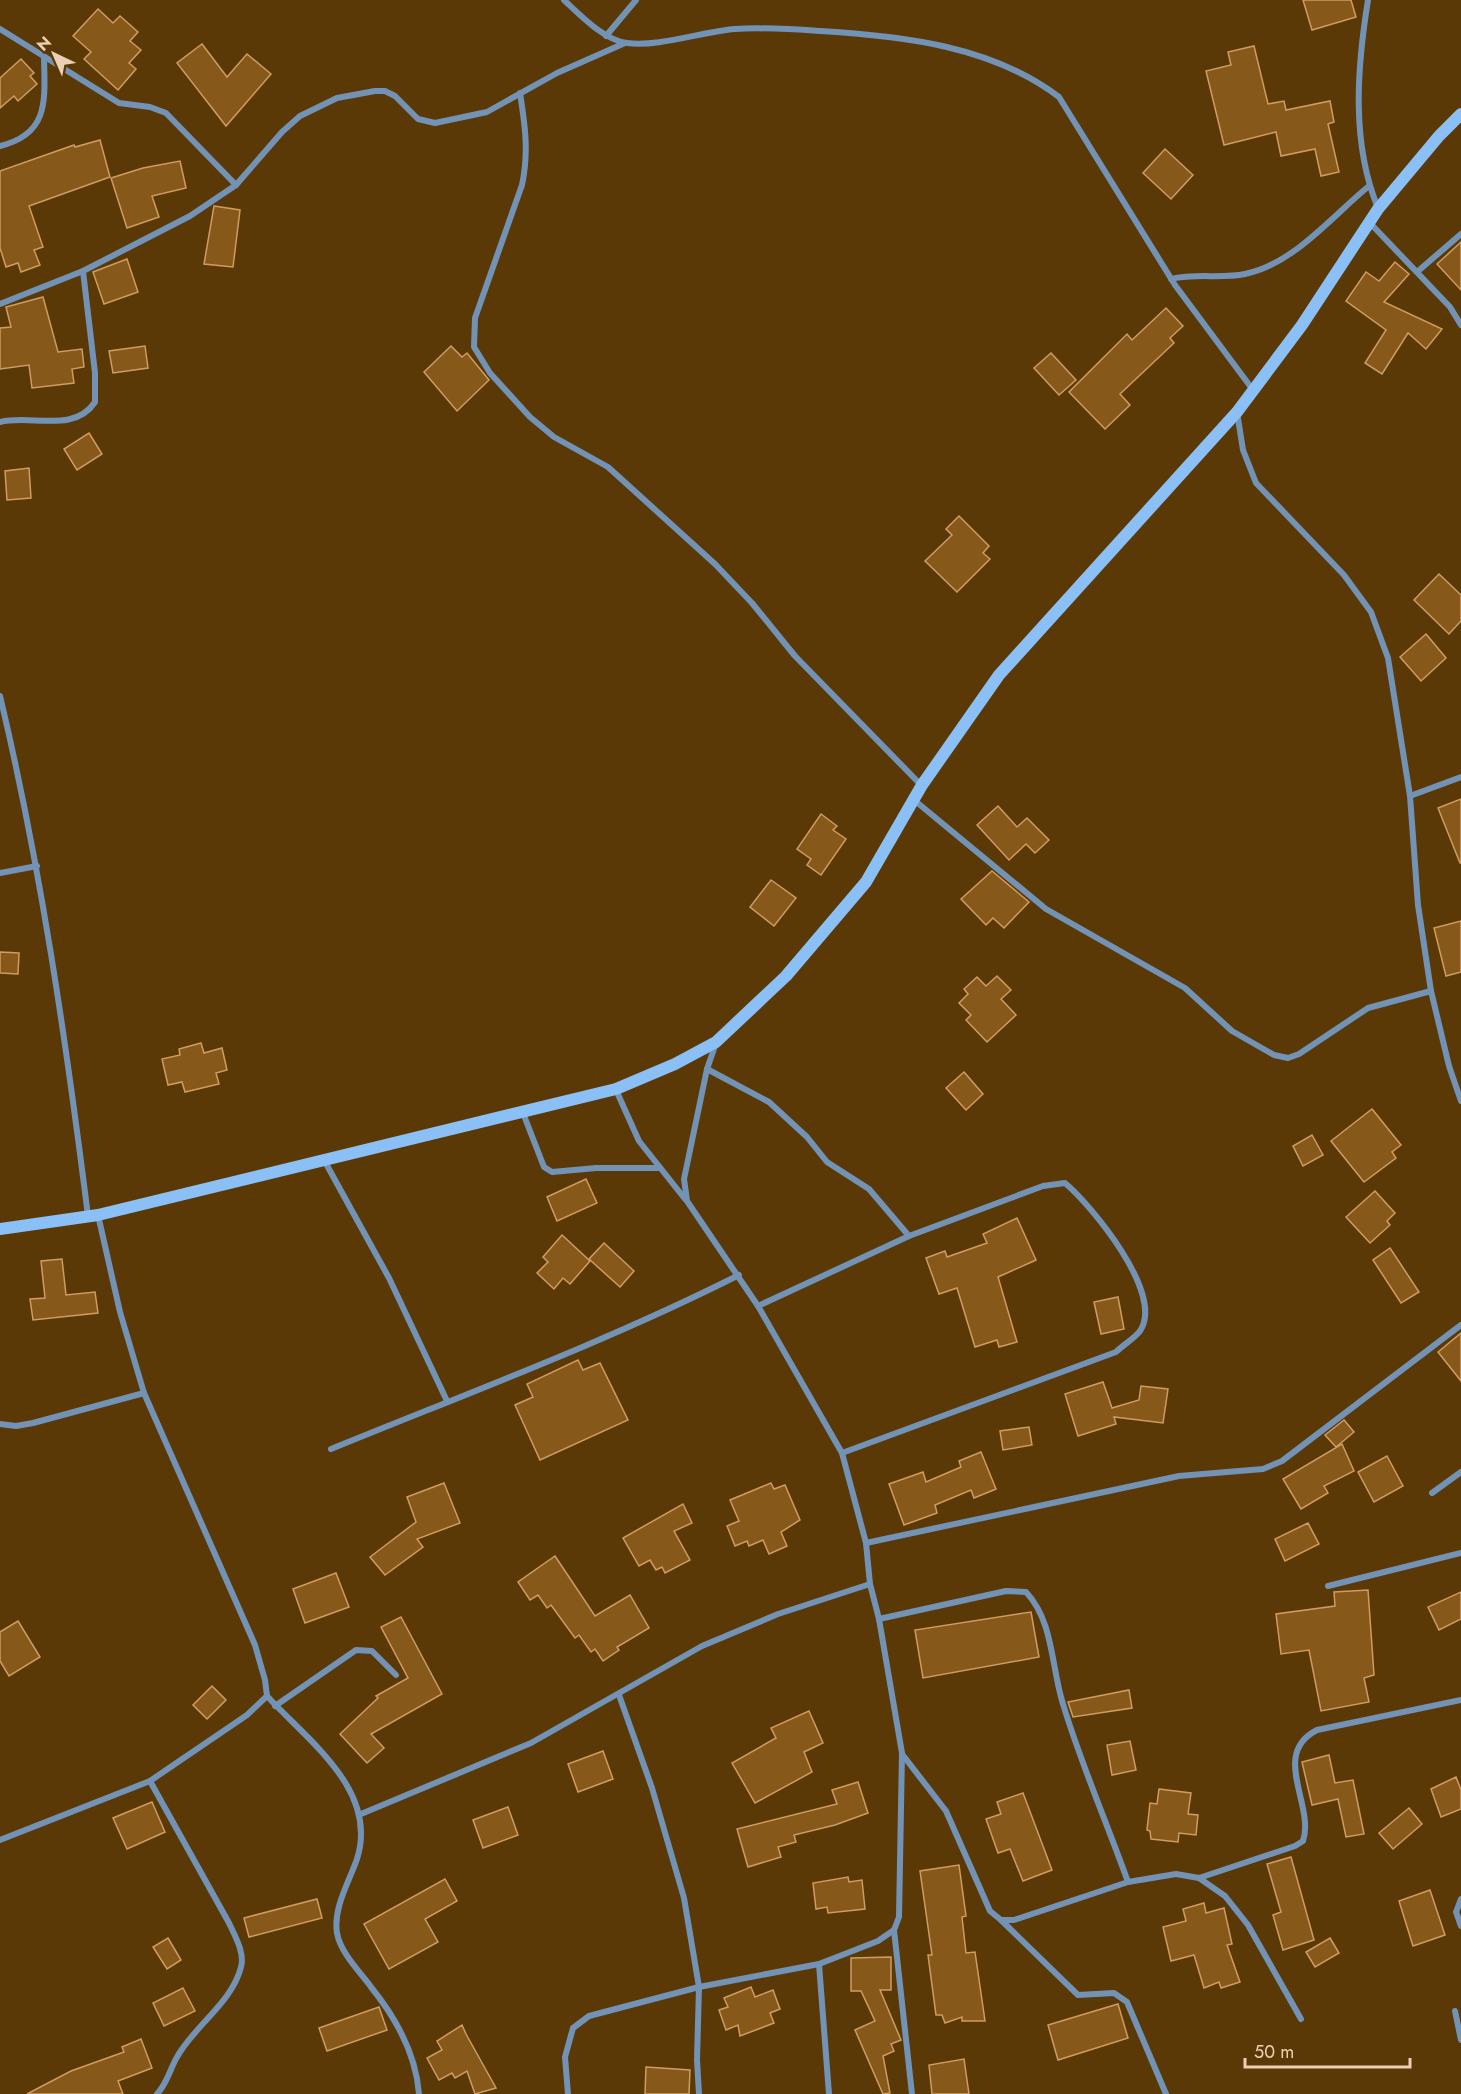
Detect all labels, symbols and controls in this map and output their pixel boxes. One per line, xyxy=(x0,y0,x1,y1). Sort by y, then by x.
north arrow xyxy=(24,24,84,84)
text: N xyxy=(31,31,56,56)
scale bar xyxy=(1245,2031,1410,2069)
text: 50 m xyxy=(1254,2039,1294,2065)

